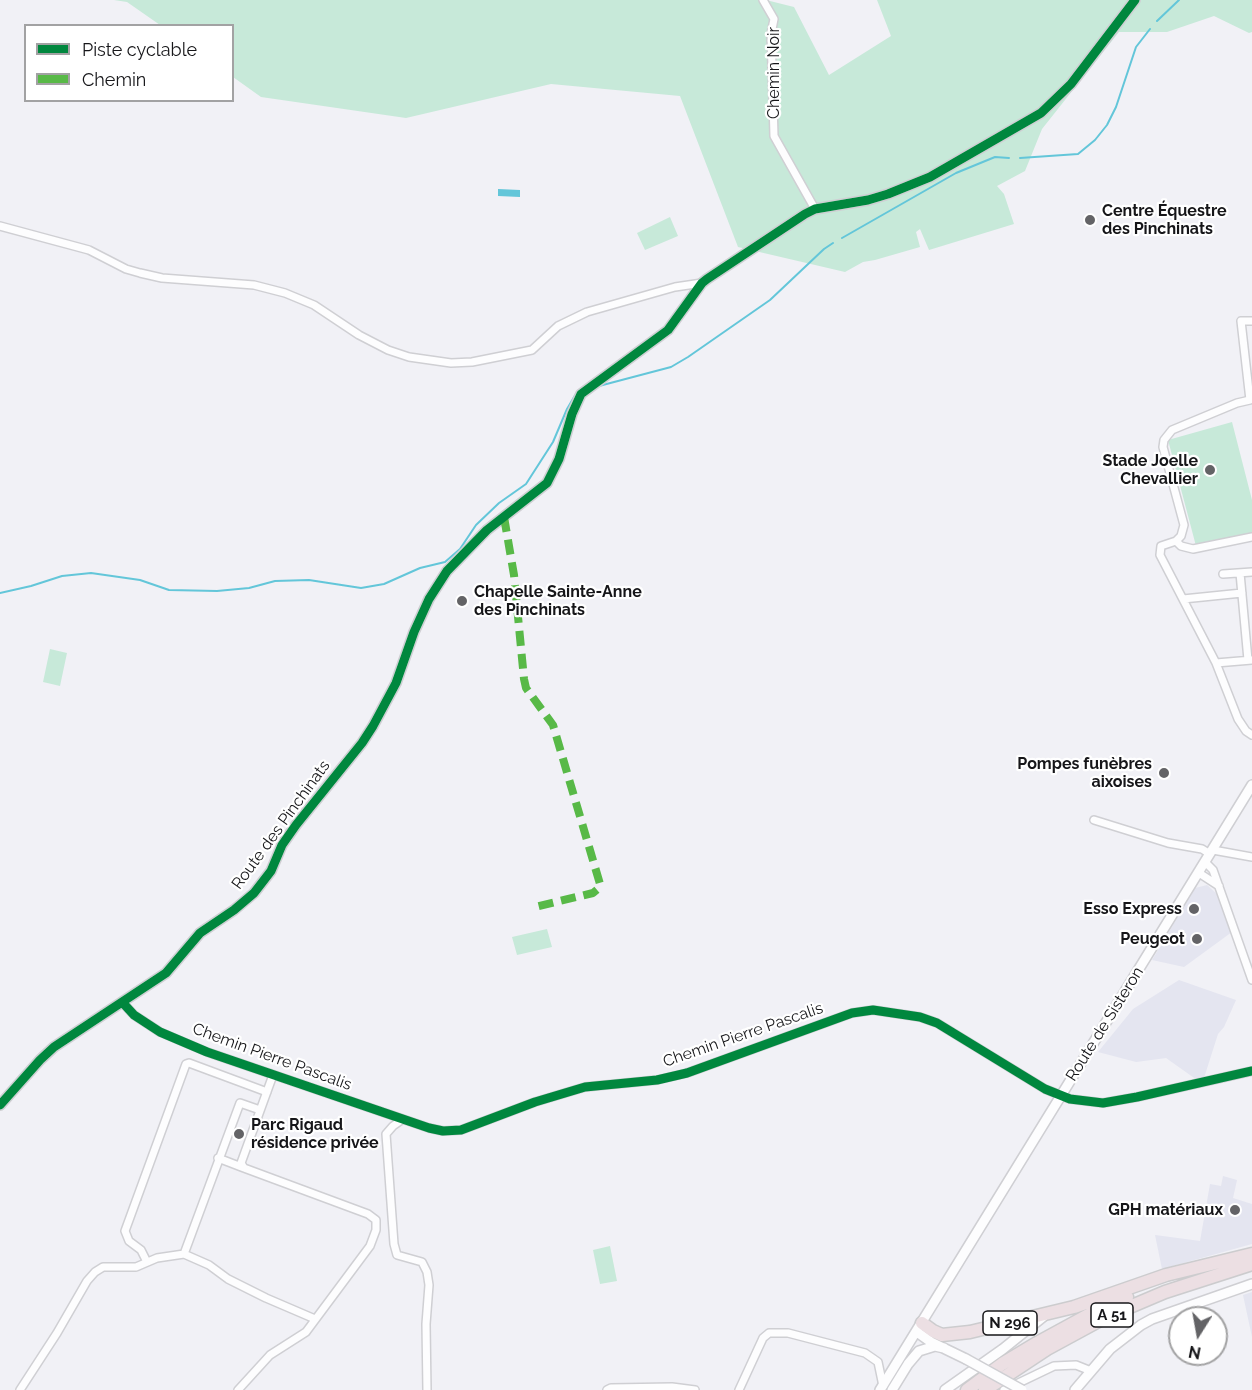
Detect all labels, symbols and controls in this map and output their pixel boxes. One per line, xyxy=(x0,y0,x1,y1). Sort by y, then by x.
legend xyxy=(24,24,234,102)
street label: Chemin Noir xyxy=(764,27,784,119)
text: Piste cyclable xyxy=(82,39,197,60)
text: Chemin xyxy=(82,69,146,90)
place label: Centre Équestre des Pinchinats xyxy=(1102,201,1227,239)
marker: Centre Équestre des Pinchinats xyxy=(1083,213,1097,227)
place label: Stade Joelle Chevallier xyxy=(1103,451,1198,489)
marker: Stade Joelle Chevallier xyxy=(1203,463,1217,477)
place label: Chapelle Sainte-Anne des Pinchinats xyxy=(474,582,642,620)
marker: Chapelle Sainte-Anne des Pinchinats xyxy=(455,594,469,608)
place label: Pompes funèbres aixoises xyxy=(1017,754,1152,792)
street label: Route des Pinchinats xyxy=(228,757,334,893)
marker: Pompes funèbres aixoises xyxy=(1157,766,1171,780)
place label: Esso Express xyxy=(1083,899,1182,919)
marker: Esso Express xyxy=(1187,902,1201,916)
place label: Peugeot xyxy=(1120,929,1185,949)
marker: Peugeot xyxy=(1190,932,1204,946)
street label: Route de Sisteron xyxy=(1062,963,1148,1085)
street label: Chemin Pierre Pascalis xyxy=(660,999,826,1071)
street label: Chemin Pierre Pascalis xyxy=(190,1019,354,1095)
place label: Parc Rigaud résidence privée xyxy=(251,1115,379,1153)
marker: Parc Rigaud résidence privée xyxy=(232,1127,246,1141)
place label: GPH matériaux xyxy=(1108,1200,1223,1220)
marker: GPH matériaux xyxy=(1228,1203,1242,1217)
road number: A 51 xyxy=(1091,1303,1133,1327)
north arrow xyxy=(1168,1306,1228,1366)
road number: N 296 xyxy=(983,1311,1037,1335)
text: N xyxy=(1187,1342,1203,1363)

